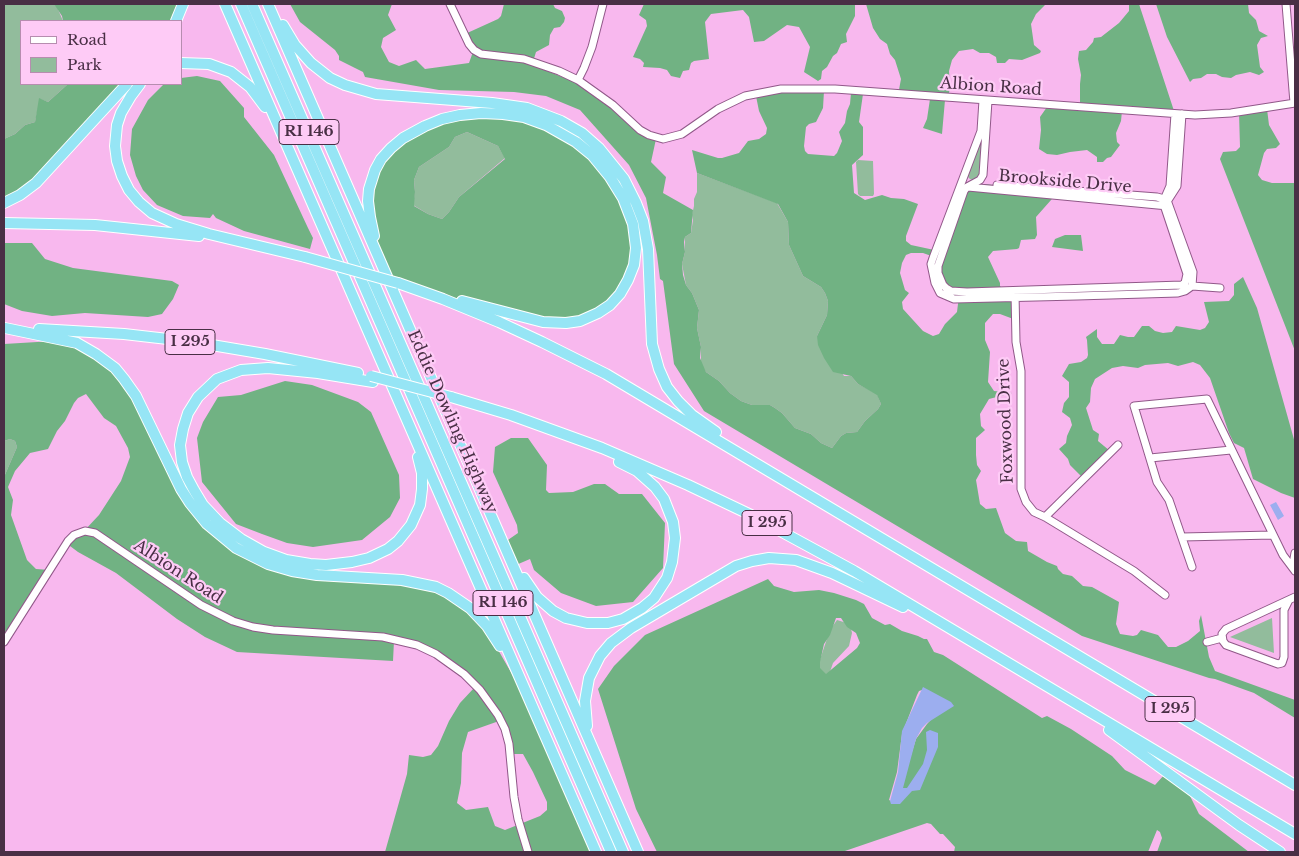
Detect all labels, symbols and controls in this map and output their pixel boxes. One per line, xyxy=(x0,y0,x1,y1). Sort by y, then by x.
legend xyxy=(20,20,182,85)
text: Road xyxy=(67,30,107,49)
text: Park xyxy=(67,55,102,74)
street label: Albion Road xyxy=(939,74,1043,100)
road number: RI 146 xyxy=(279,120,339,144)
street label: Brookside Drive xyxy=(998,167,1132,197)
street label: Eddie Dowling Highway xyxy=(403,327,501,517)
road number: I 295 xyxy=(165,330,215,354)
street label: Foxwood Drive xyxy=(994,358,1018,484)
road number: I 295 xyxy=(742,510,792,536)
street label: Albion Road xyxy=(130,536,226,608)
road number: RI 146 xyxy=(473,590,533,616)
road number: I 295 xyxy=(1145,696,1195,722)

